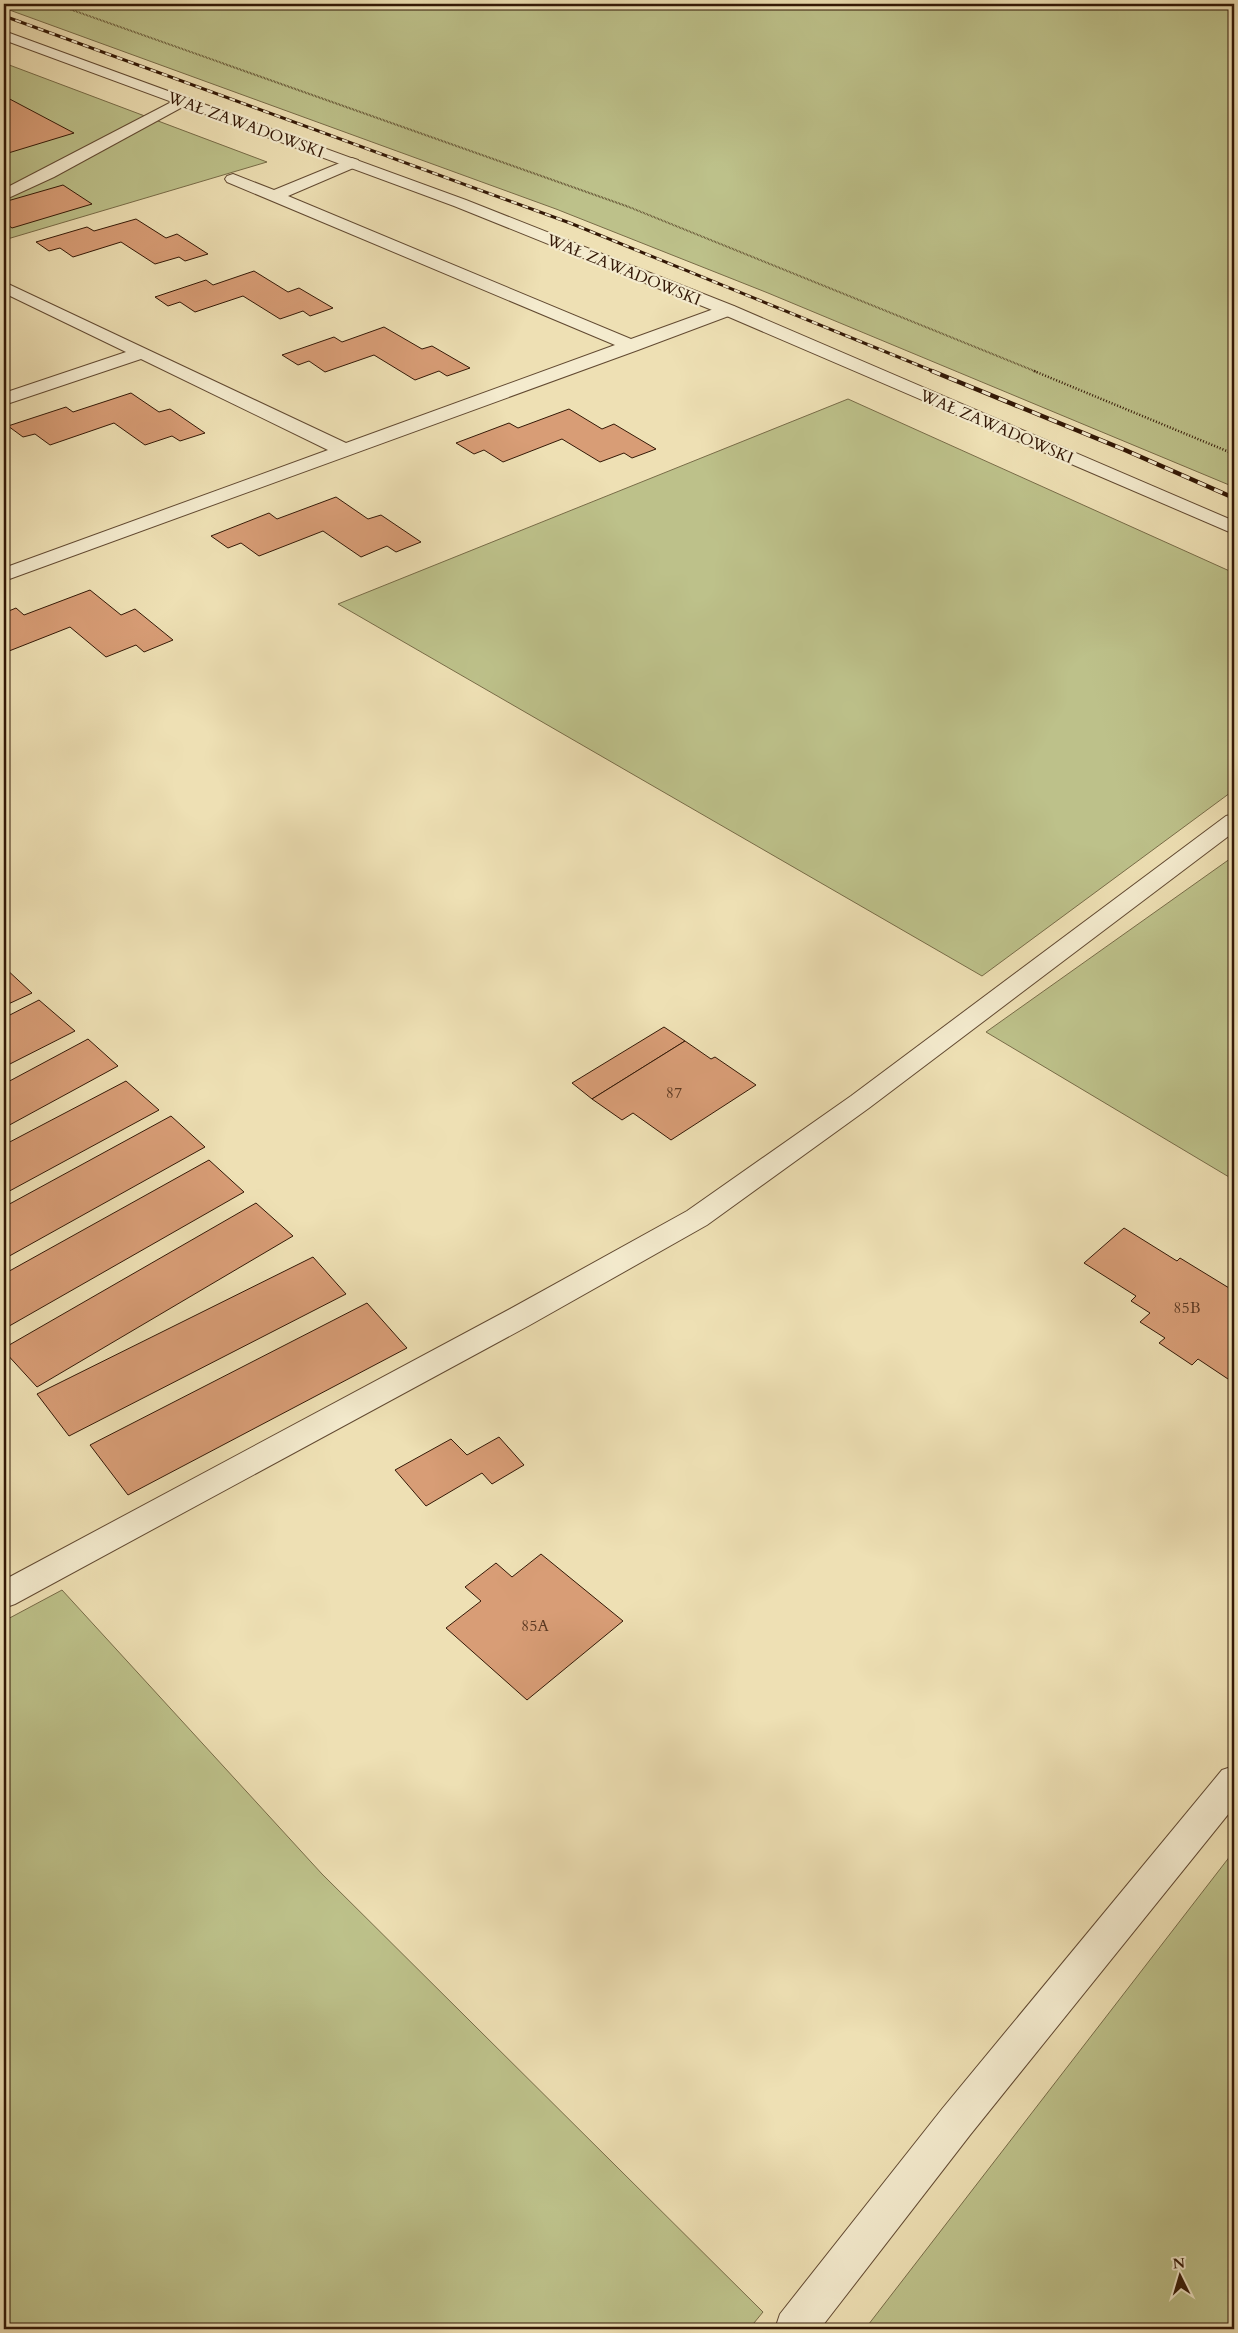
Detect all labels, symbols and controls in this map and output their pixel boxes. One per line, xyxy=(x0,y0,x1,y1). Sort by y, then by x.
street label: WAŁ ZAWADOWSKI xyxy=(164,86,327,163)
street label: WAŁ ZAWADOWSKI xyxy=(542,228,704,311)
street label: WAŁ ZAWADOWSKI xyxy=(916,384,1077,469)
house number: 87 xyxy=(666,1082,682,1104)
house number: 85B xyxy=(1173,1297,1201,1319)
house number: 85A xyxy=(521,1615,550,1637)
north arrow xyxy=(1156,2250,1206,2300)
text: N xyxy=(1172,2254,1186,2274)

